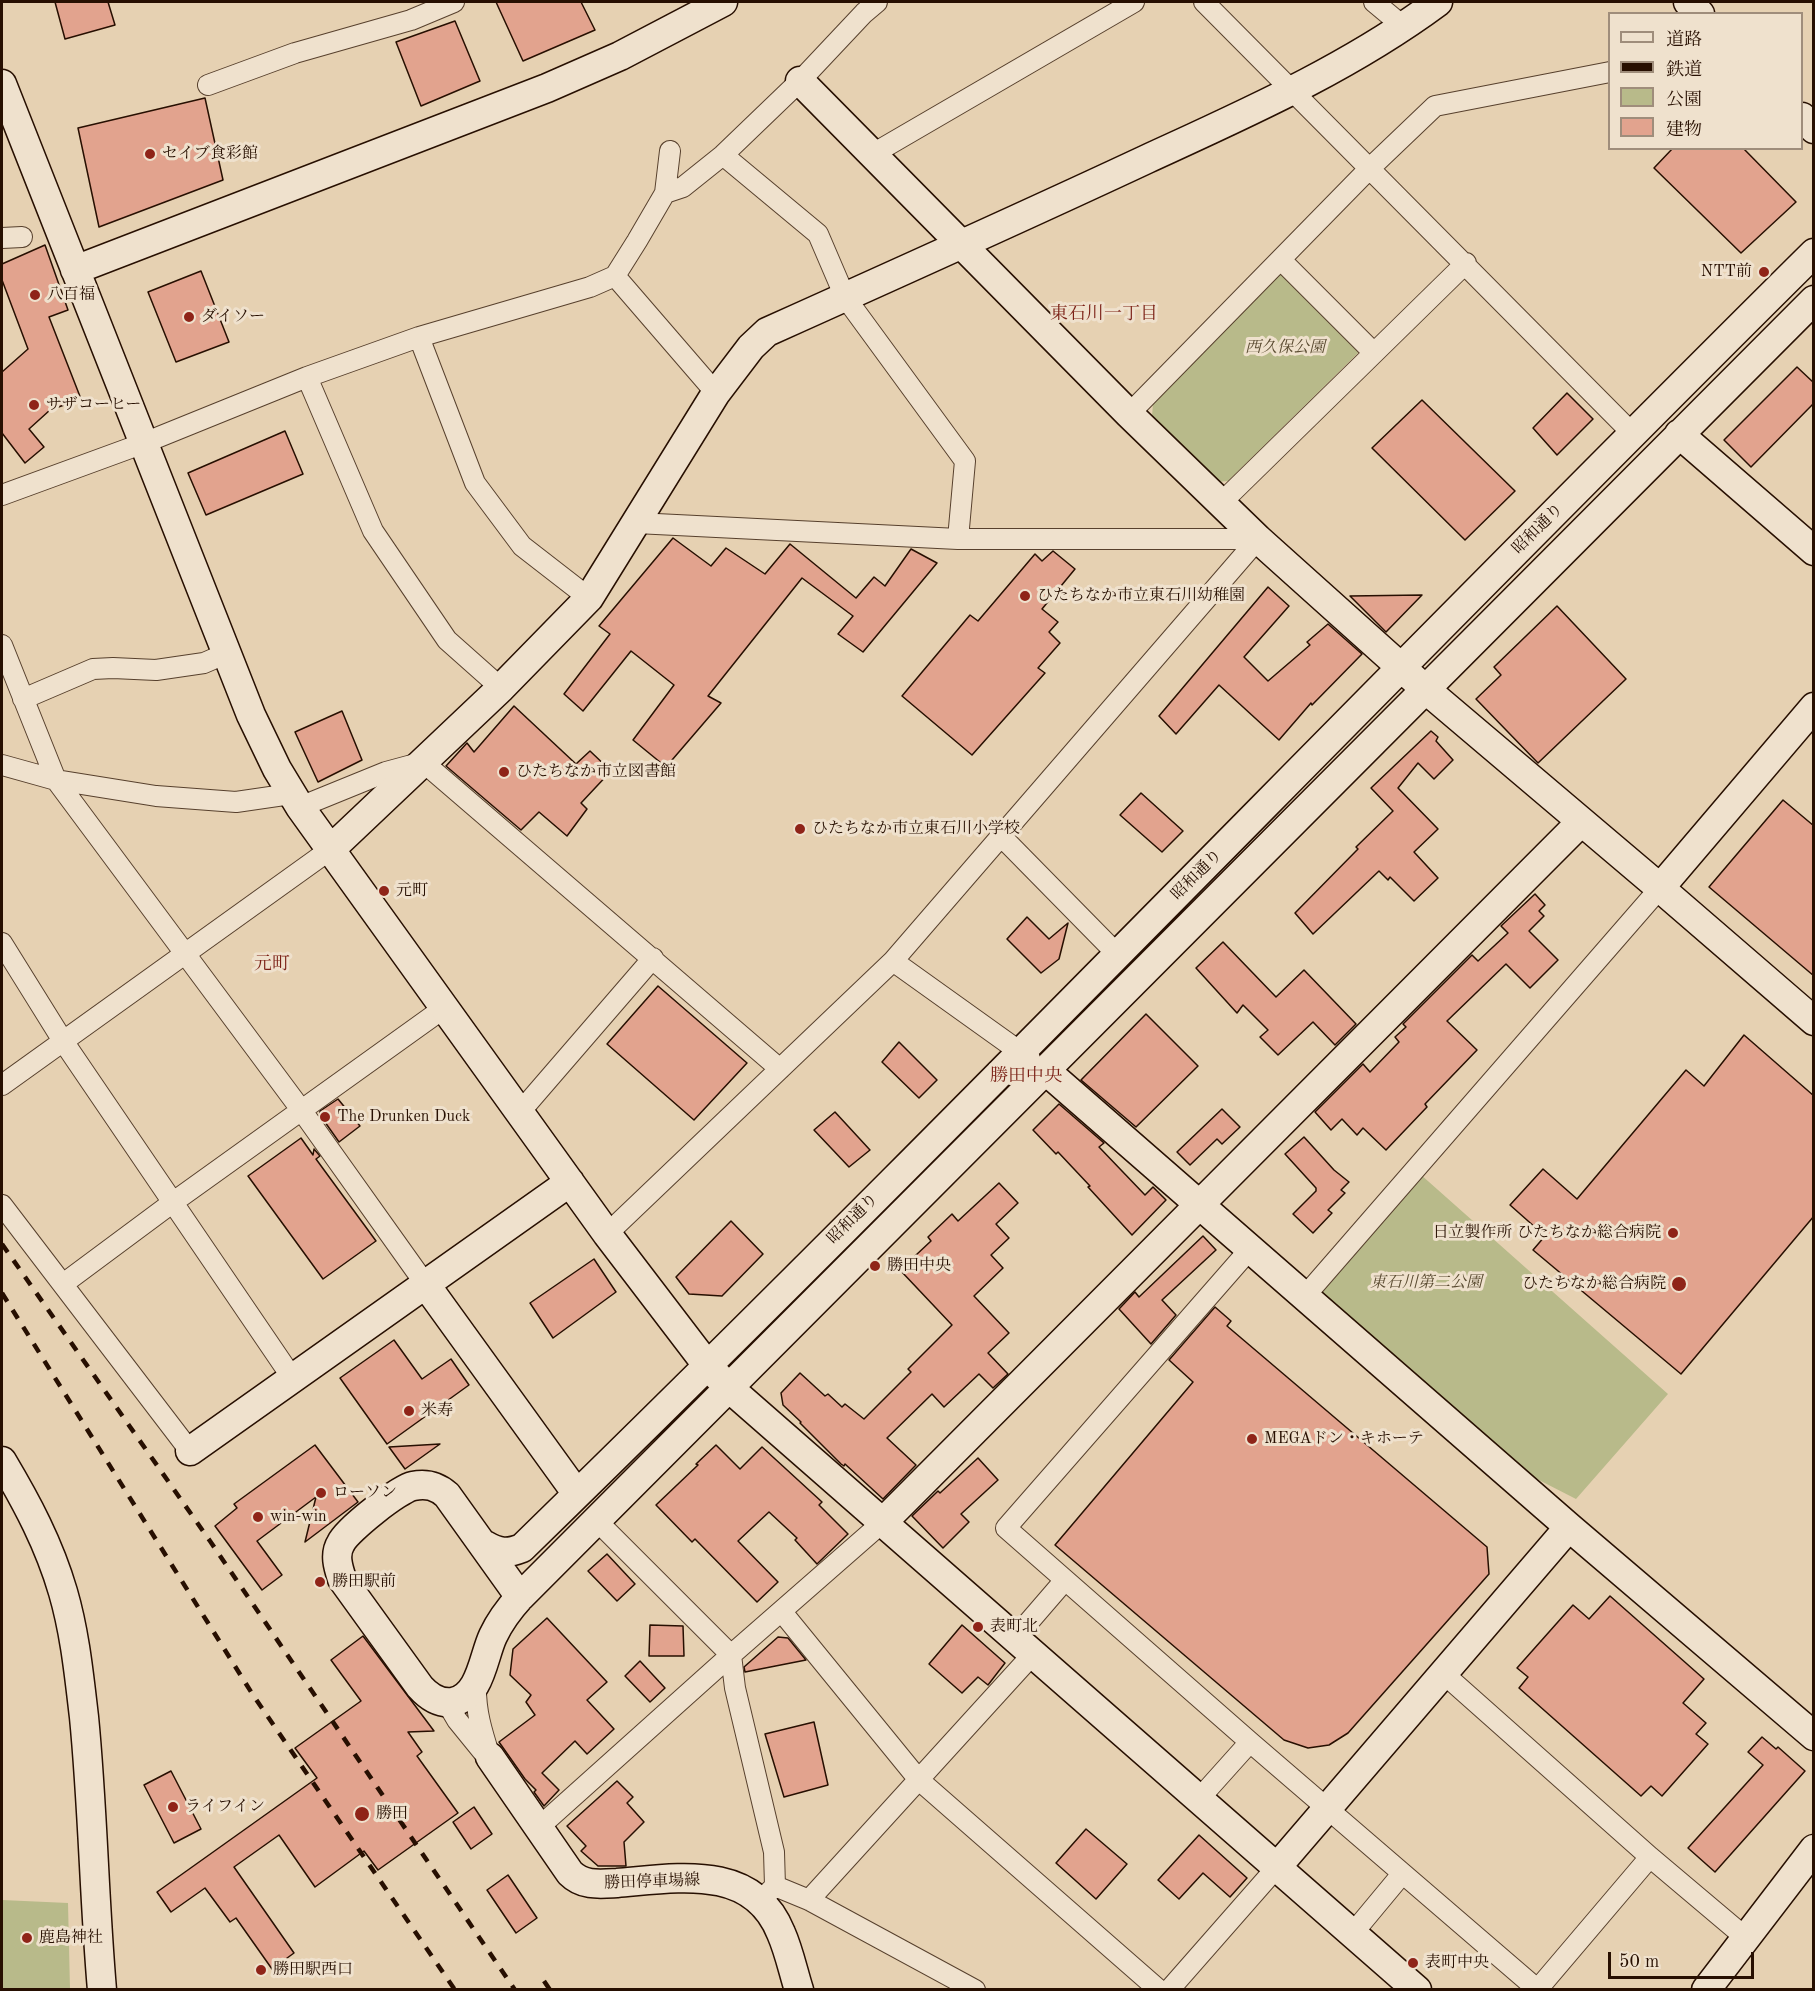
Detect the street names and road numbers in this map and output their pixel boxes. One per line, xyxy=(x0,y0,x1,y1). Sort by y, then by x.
street label: 昭和通り xyxy=(1509,500,1567,558)
street label: 昭和通り xyxy=(1168,846,1226,904)
street label: 昭和通り xyxy=(824,1190,882,1248)
street label: 勝田停車場線 xyxy=(604,1871,700,1893)

